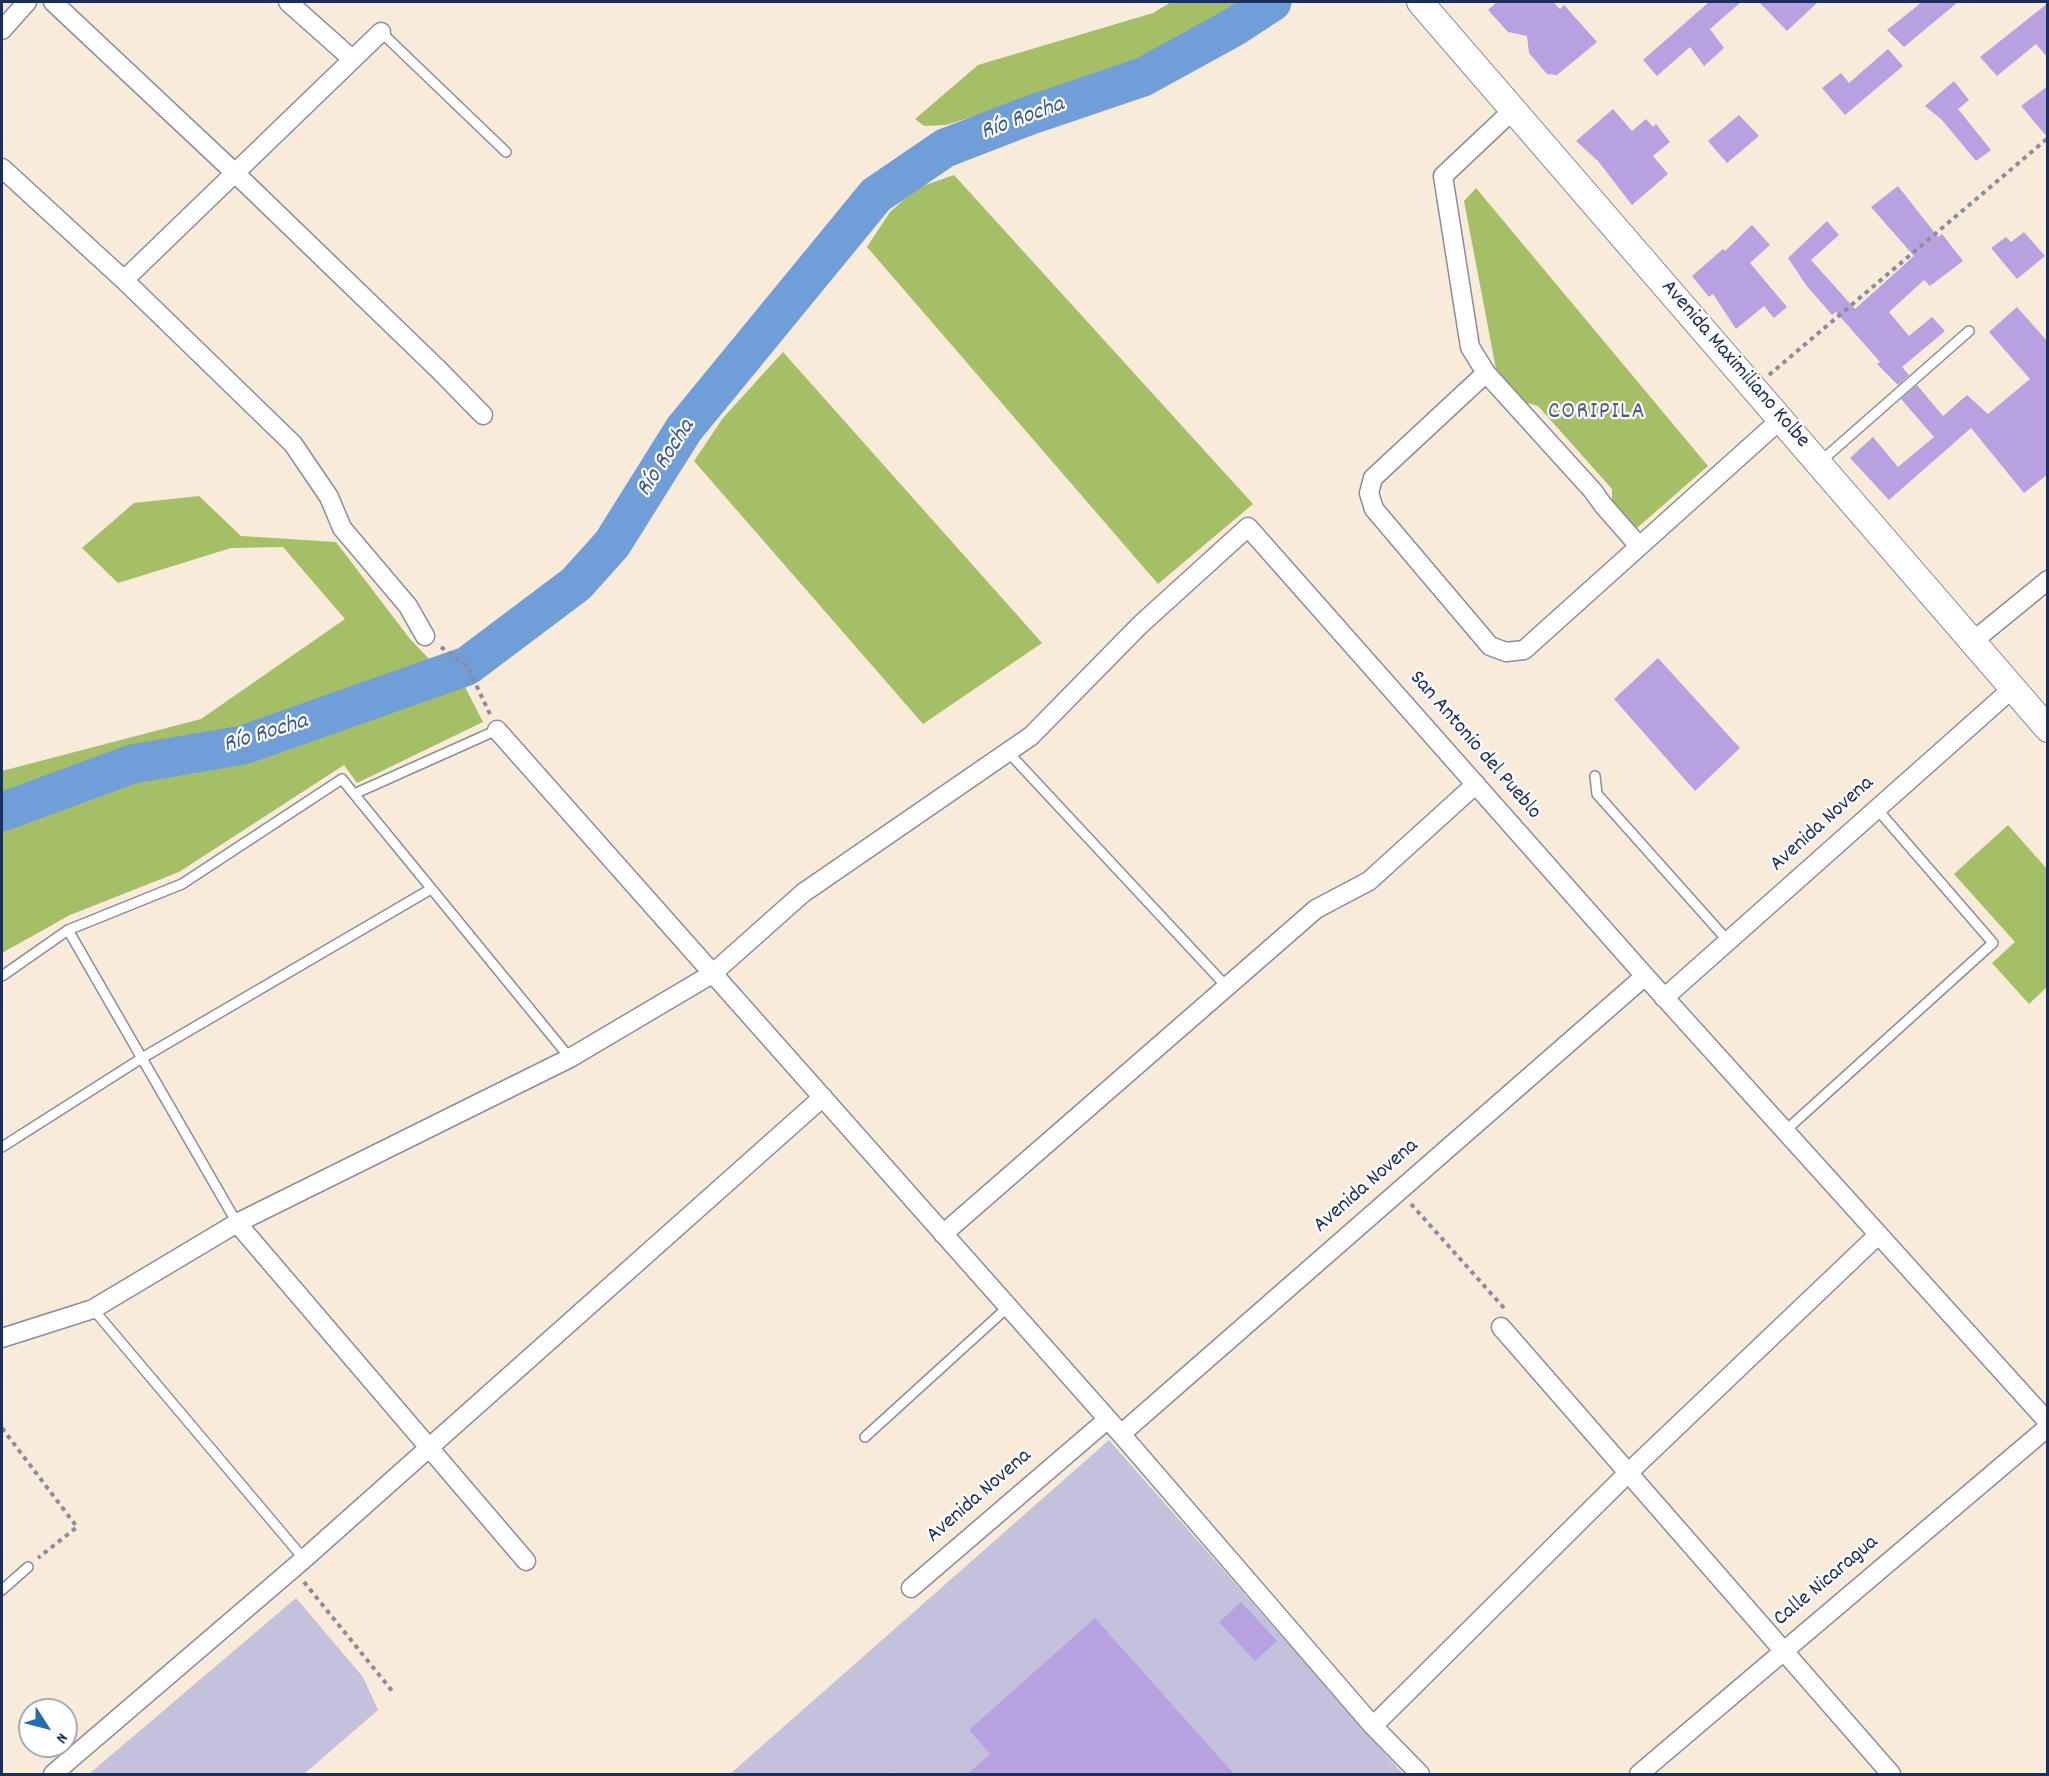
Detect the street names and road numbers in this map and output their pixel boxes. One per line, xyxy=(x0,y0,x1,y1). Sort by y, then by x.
street label: Avenida Maximiliano Kolbe xyxy=(1654,275,1814,455)
street label: San Antonio del Pueblo xyxy=(1402,666,1546,826)
street label: Avenida Novena xyxy=(1766,771,1880,879)
street label: Avenida Novena xyxy=(1309,1134,1425,1240)
street label: Avenida Novena xyxy=(922,1444,1038,1550)
street label: Calle Nicaragua xyxy=(1769,1531,1885,1633)

